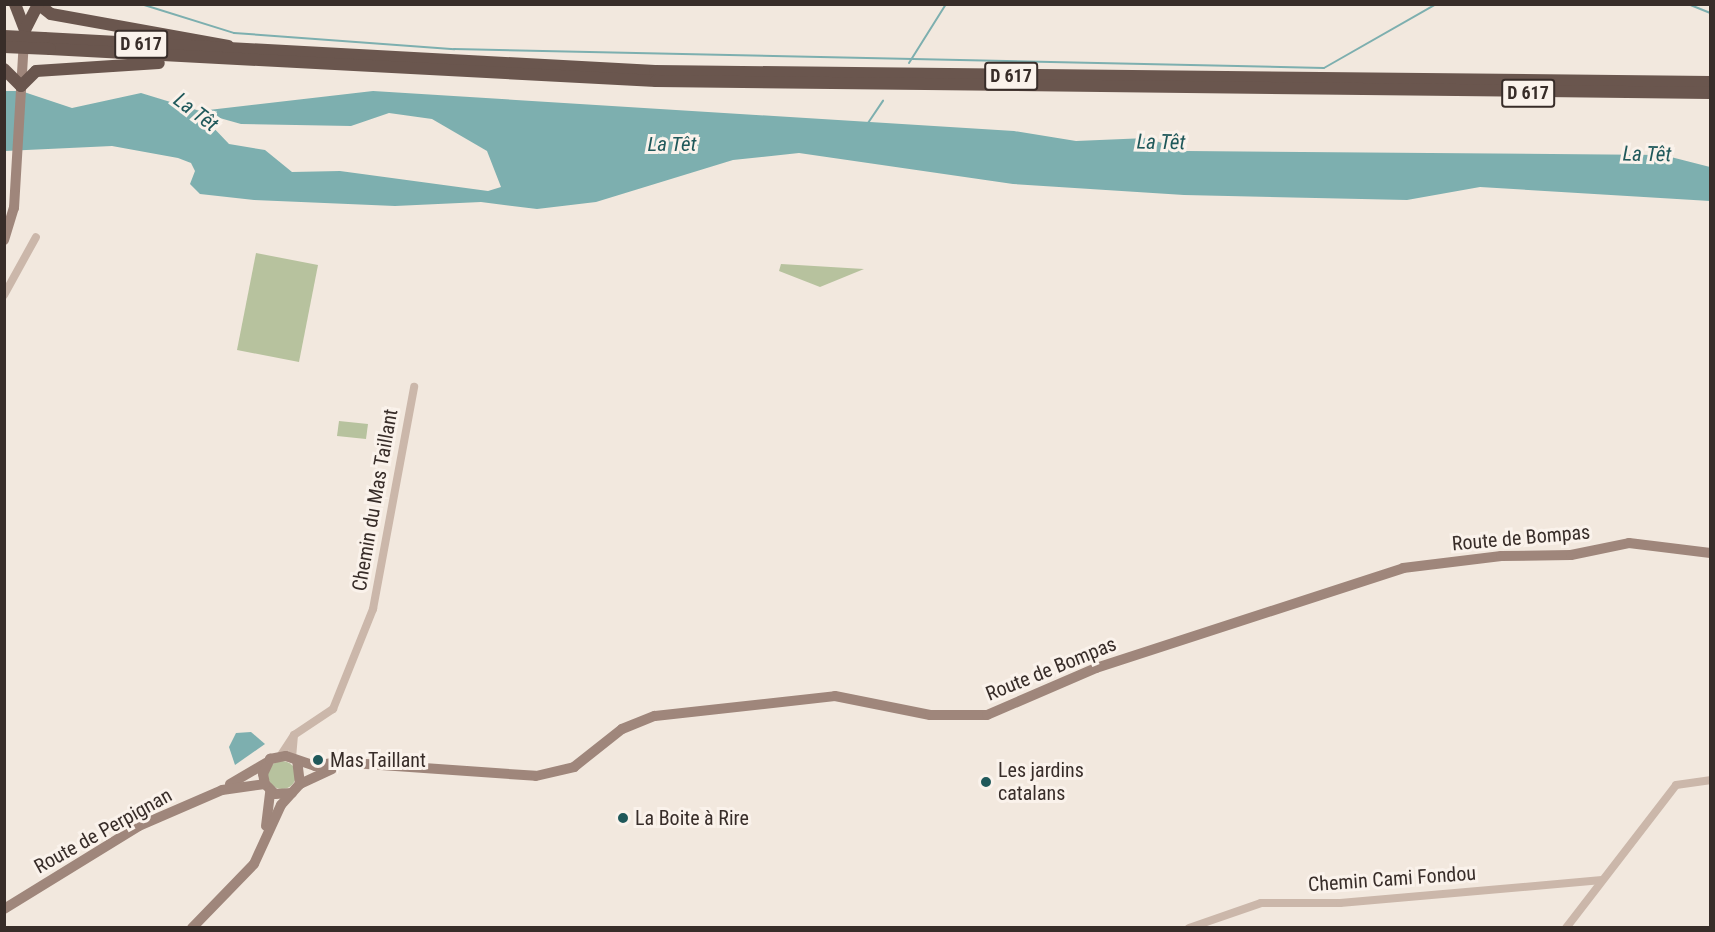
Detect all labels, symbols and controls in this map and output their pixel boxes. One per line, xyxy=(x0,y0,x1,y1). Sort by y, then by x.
road number: D 617 xyxy=(114,29,168,59)
road number: D 617 xyxy=(984,61,1038,91)
road number: D 617 xyxy=(1501,78,1555,108)
water label: La Têt xyxy=(169,87,223,137)
water label: La Têt xyxy=(1136,129,1186,155)
water label: La Têt xyxy=(647,131,697,157)
water label: La Têt xyxy=(1622,141,1672,167)
street label: Chemin du Mas Taillant xyxy=(347,407,403,593)
street label: Route de Bompas xyxy=(1451,520,1591,556)
street label: Route de Bompas xyxy=(982,632,1120,706)
place label: Mas Taillant xyxy=(330,748,426,772)
marker: Mas Taillant xyxy=(311,753,325,767)
place label: Les jardins catalans xyxy=(998,759,1084,806)
marker: Les jardins catalans xyxy=(979,775,993,789)
street label: Route de Perpignan xyxy=(30,783,176,879)
place label: La Boite à Rire xyxy=(635,806,749,830)
marker: La Boite à Rire xyxy=(616,811,630,825)
street label: Chemin Cami Fondou xyxy=(1307,861,1477,897)

